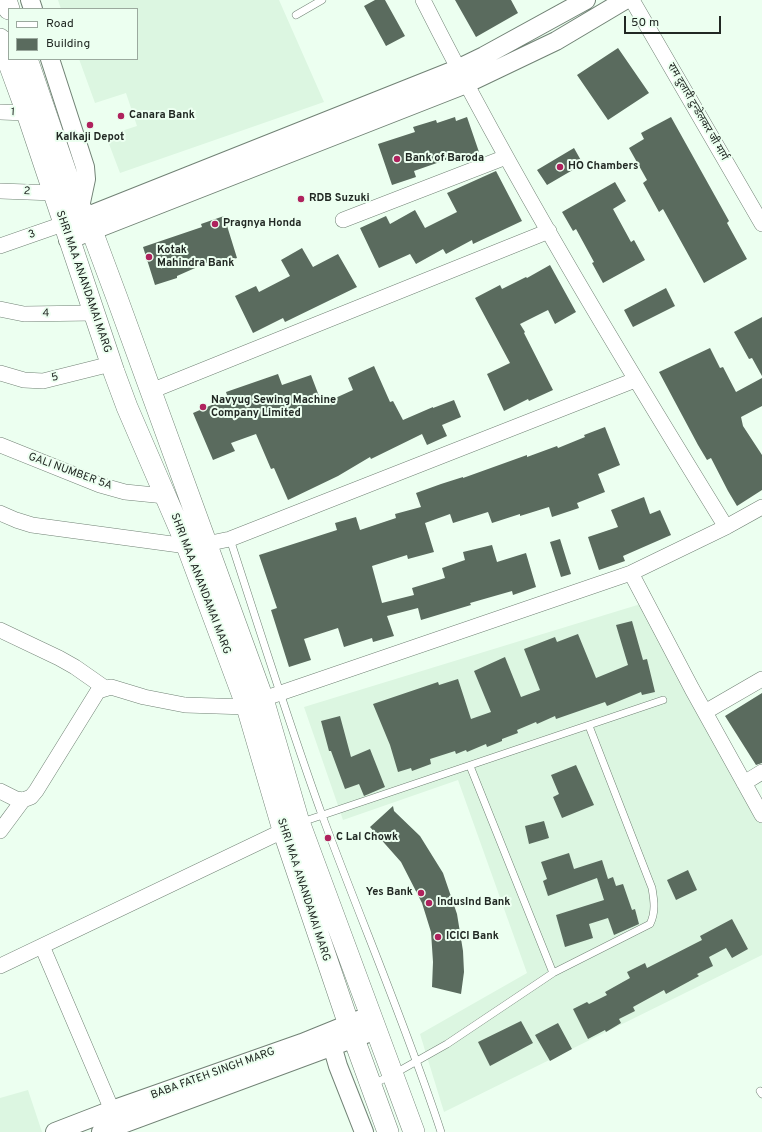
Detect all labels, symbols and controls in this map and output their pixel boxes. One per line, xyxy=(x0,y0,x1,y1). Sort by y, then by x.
legend xyxy=(8,8,138,60)
scale bar xyxy=(626,8,723,34)
text: 50 m xyxy=(631,15,659,31)
text: Road xyxy=(46,16,74,32)
text: Building xyxy=(46,36,90,52)
street label: राम दुलारी टुन्डेलकर जी मार्ग xyxy=(664,61,730,163)
street label: 1 xyxy=(11,106,15,120)
place label: Canara Bank xyxy=(129,109,195,123)
marker: Canara Bank xyxy=(116,111,126,121)
marker: Kalkaji Depot xyxy=(85,120,95,130)
place label: Kalkaji Depot xyxy=(56,131,124,145)
place label: Bank of Baroda xyxy=(405,152,484,166)
marker: Bank of Baroda xyxy=(392,154,402,164)
place label: HO Chambers xyxy=(568,160,638,174)
marker: HO Chambers xyxy=(555,162,565,172)
street label: 2 xyxy=(23,185,31,199)
place label: RDB Suzuki xyxy=(309,192,370,206)
marker: RDB Suzuki xyxy=(296,194,306,204)
street label: SHRI MAA ANANDAMAI MARG xyxy=(52,209,114,355)
place label: Pragnya Honda xyxy=(223,217,301,231)
marker: Pragnya Honda xyxy=(210,219,220,229)
street label: 3 xyxy=(27,228,37,242)
place label: Kotak Mahindra Bank xyxy=(157,244,234,270)
marker: Kotak Mahindra Bank xyxy=(144,252,154,262)
street label: 4 xyxy=(42,307,50,321)
street label: 5 xyxy=(50,371,60,385)
place label: Navyug Sewing Machine Company Limited xyxy=(211,394,336,420)
marker: Navyug Sewing Machine Company Limited xyxy=(198,402,208,412)
street label: GALI NUMBER 5A xyxy=(26,451,114,493)
street label: SHRI MAA ANANDAMAI MARG xyxy=(167,512,233,656)
street label: SHRI MAA ANANDAMAI MARG xyxy=(274,817,332,963)
place label: C Lal Chowk xyxy=(336,831,398,845)
marker: C Lal Chowk xyxy=(323,833,333,843)
place label: Yes Bank xyxy=(366,886,413,900)
marker: Yes Bank xyxy=(416,888,426,898)
place label: IndusInd Bank xyxy=(437,896,511,910)
marker: IndusInd Bank xyxy=(424,898,434,908)
place label: ICICI Bank xyxy=(446,930,499,944)
marker: ICICI Bank xyxy=(433,932,443,942)
street label: BABA FATEH SINGH MARG xyxy=(149,1045,277,1103)

